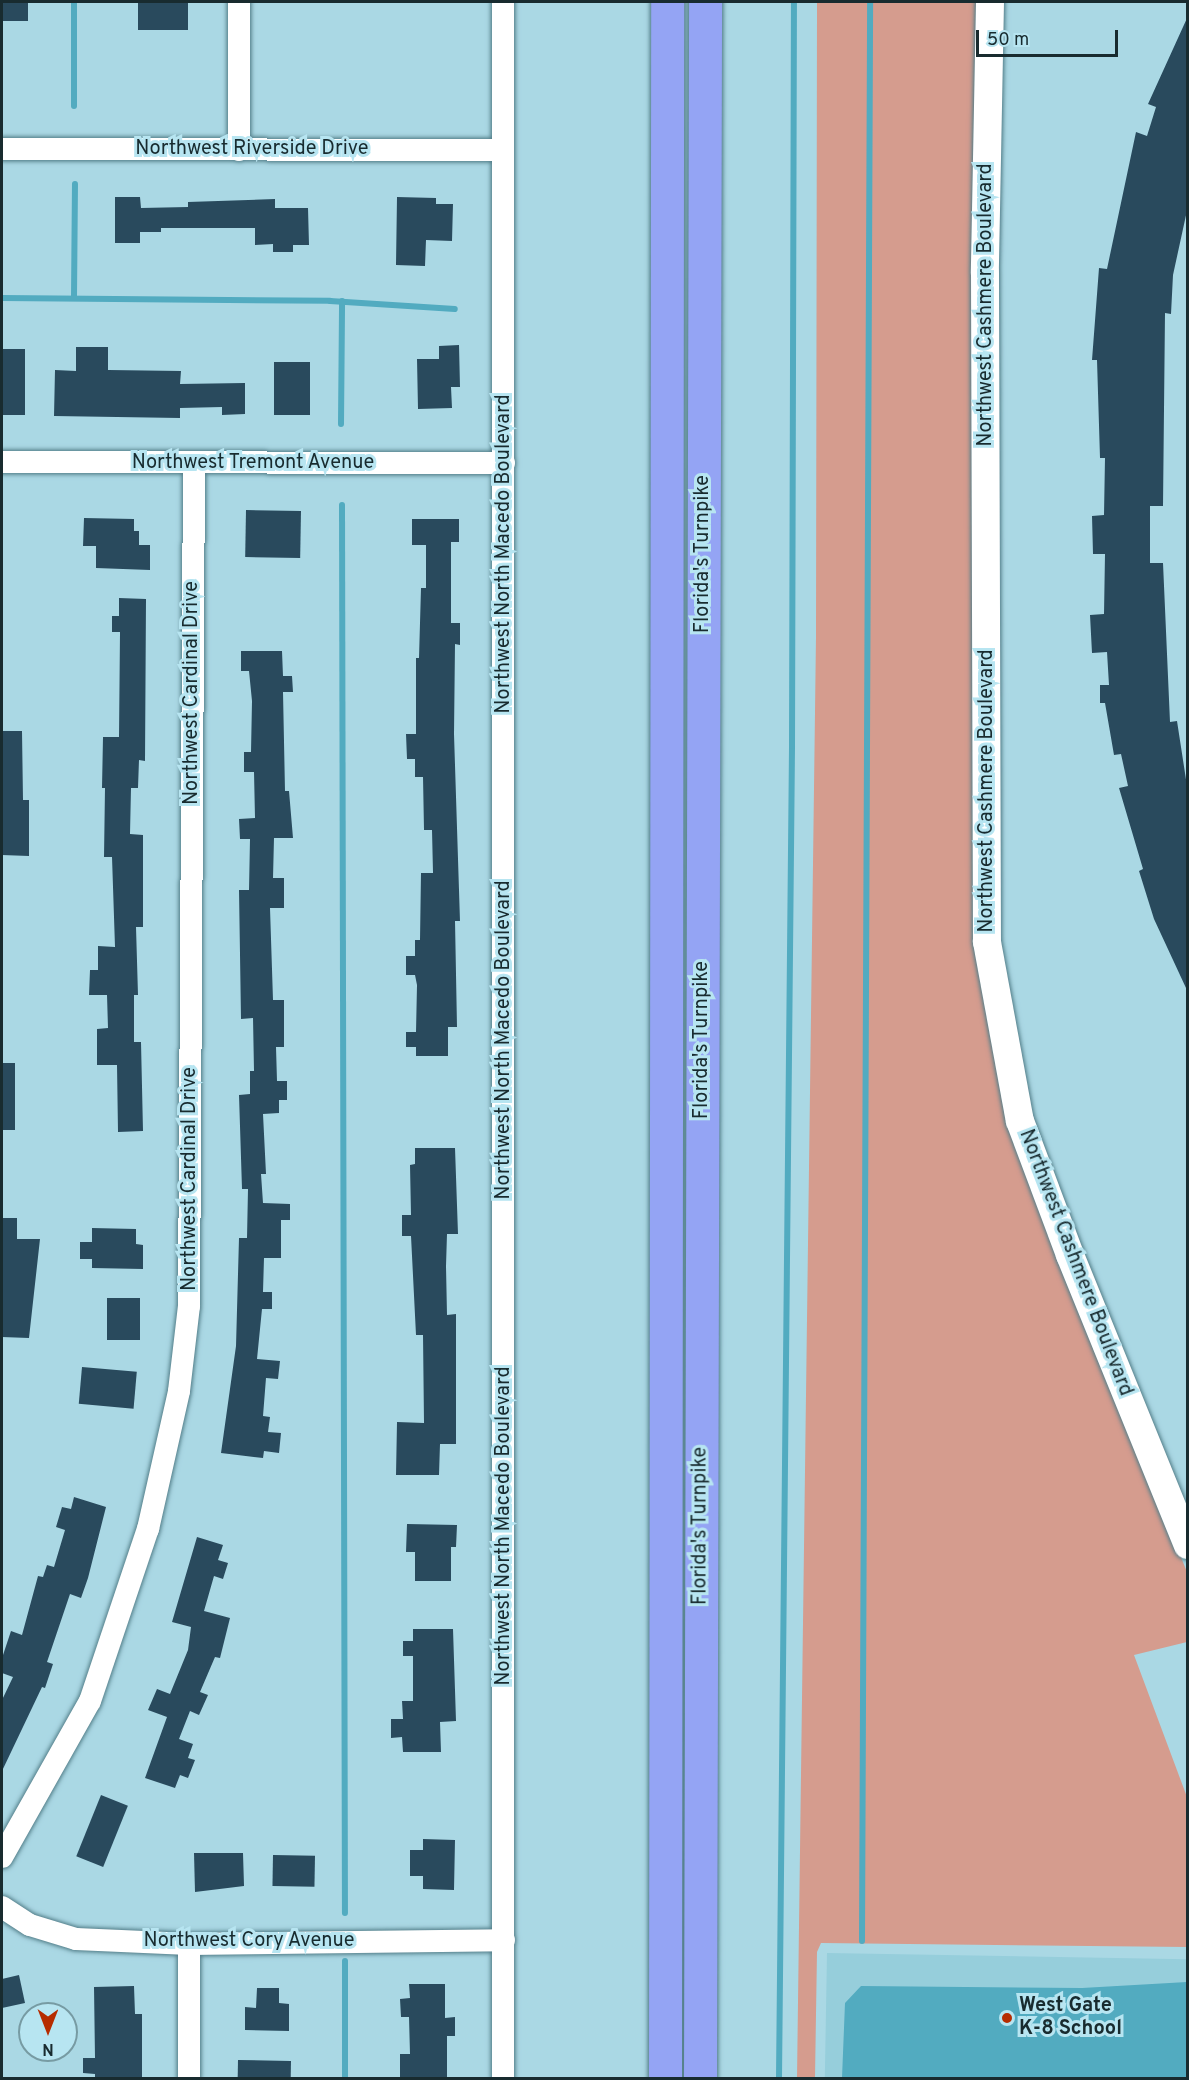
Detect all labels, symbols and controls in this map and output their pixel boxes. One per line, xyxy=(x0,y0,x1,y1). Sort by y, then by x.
scale bar xyxy=(979,18,1122,56)
text: 50 m xyxy=(987,29,1029,52)
street label: Northwest Riverside Drive xyxy=(135,137,369,161)
street label: Northwest Cashmere Boulevard xyxy=(974,163,998,447)
street label: Northwest North Macedo Boulevard xyxy=(492,394,516,714)
street label: Northwest Tremont Avenue xyxy=(131,451,375,475)
street label: Florida's Turnpike xyxy=(691,474,715,634)
street label: Northwest Cardinal Drive xyxy=(180,581,204,805)
street label: Northwest Cashmere Boulevard xyxy=(975,649,999,933)
street label: Northwest North Macedo Boulevard xyxy=(492,880,516,1200)
street label: Florida's Turnpike xyxy=(690,960,714,1120)
street label: Northwest Cardinal Drive xyxy=(178,1067,202,1291)
street label: Northwest Cashmere Boulevard xyxy=(1013,1126,1137,1400)
street label: Northwest North Macedo Boulevard xyxy=(492,1366,516,1686)
street label: Florida's Turnpike xyxy=(689,1446,713,1606)
street label: Northwest Cory Avenue xyxy=(143,1929,355,1953)
place label: West Gate K-8 School xyxy=(1019,1994,1122,2041)
north arrow xyxy=(18,2002,78,2062)
marker: West Gate K-8 School xyxy=(1000,2011,1014,2025)
text: N xyxy=(42,2038,54,2058)

